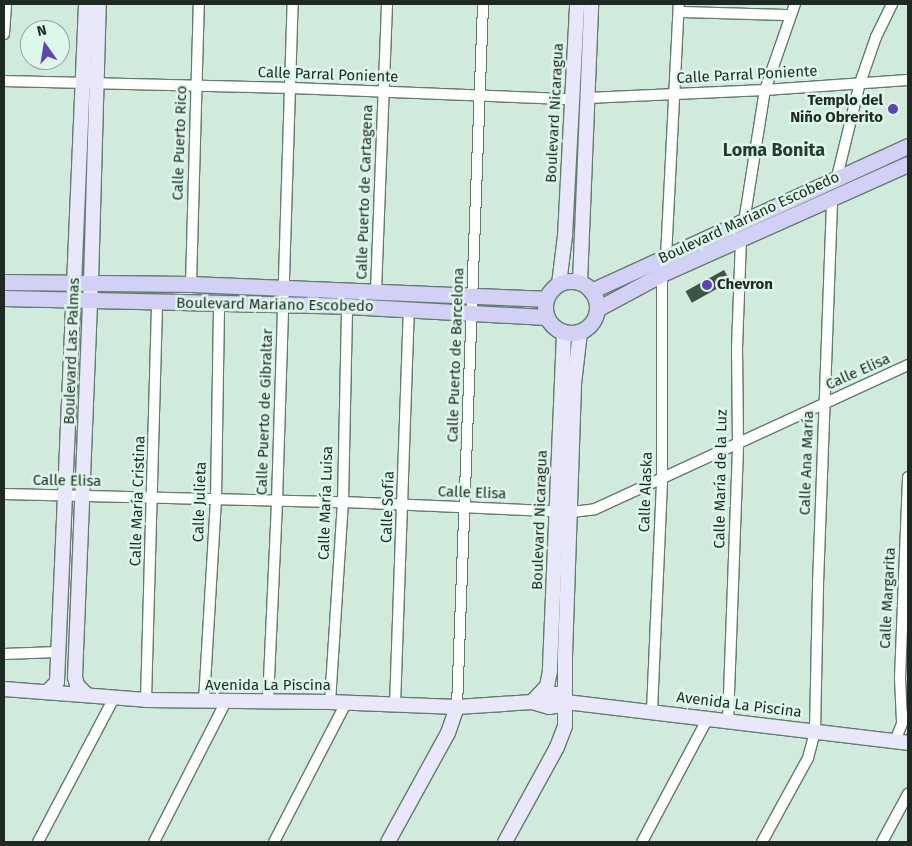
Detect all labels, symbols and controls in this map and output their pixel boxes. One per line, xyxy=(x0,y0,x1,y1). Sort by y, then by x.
north arrow xyxy=(20,20,70,70)
text: N xyxy=(35,22,48,40)
street label: Boulevard Nicaragua xyxy=(542,43,568,183)
street label: Calle Parral Poniente xyxy=(676,62,818,88)
street label: Calle Parral Poniente xyxy=(257,64,399,86)
street label: Calle Puerto Rico xyxy=(169,85,191,201)
place label: Templo del Niño Obrerito xyxy=(790,91,883,126)
marker: Templo del Niño Obrerito xyxy=(887,103,899,115)
street label: Calle Puerto de Cartagena xyxy=(353,104,377,280)
district label: Loma Bonita xyxy=(723,139,825,161)
street label: Boulevard Mariano Escobedo xyxy=(656,168,842,268)
street label: Calle Puerto de Barcelona xyxy=(444,267,468,443)
place label: Chevron xyxy=(717,276,773,294)
street label: Boulevard Las Palmas xyxy=(60,277,84,425)
marker: Chevron xyxy=(701,279,713,291)
street label: Boulevard Mariano Escobedo xyxy=(176,294,374,316)
street label: Calle Puerto de Gibraltar xyxy=(253,328,277,496)
street label: Calle Elisa xyxy=(823,350,893,394)
street label: Calle María de la Luz xyxy=(711,409,731,549)
street label: Calle Ana María xyxy=(796,410,818,516)
street label: Calle María Cristina xyxy=(127,435,149,567)
street label: Calle María Luisa xyxy=(315,446,337,560)
street label: Boulevard Nicaragua xyxy=(529,450,551,590)
street label: Calle Alaska xyxy=(636,451,656,533)
street label: Calle Julieta xyxy=(190,461,210,543)
street label: Calle Elisa xyxy=(33,471,101,491)
street label: Calle Sofía xyxy=(378,471,398,543)
street label: Calle Elisa xyxy=(437,483,507,503)
street label: Calle Margarita xyxy=(876,547,900,649)
street label: Avenida La Piscina xyxy=(205,677,331,695)
street label: Avenida La Piscina xyxy=(675,688,803,722)

